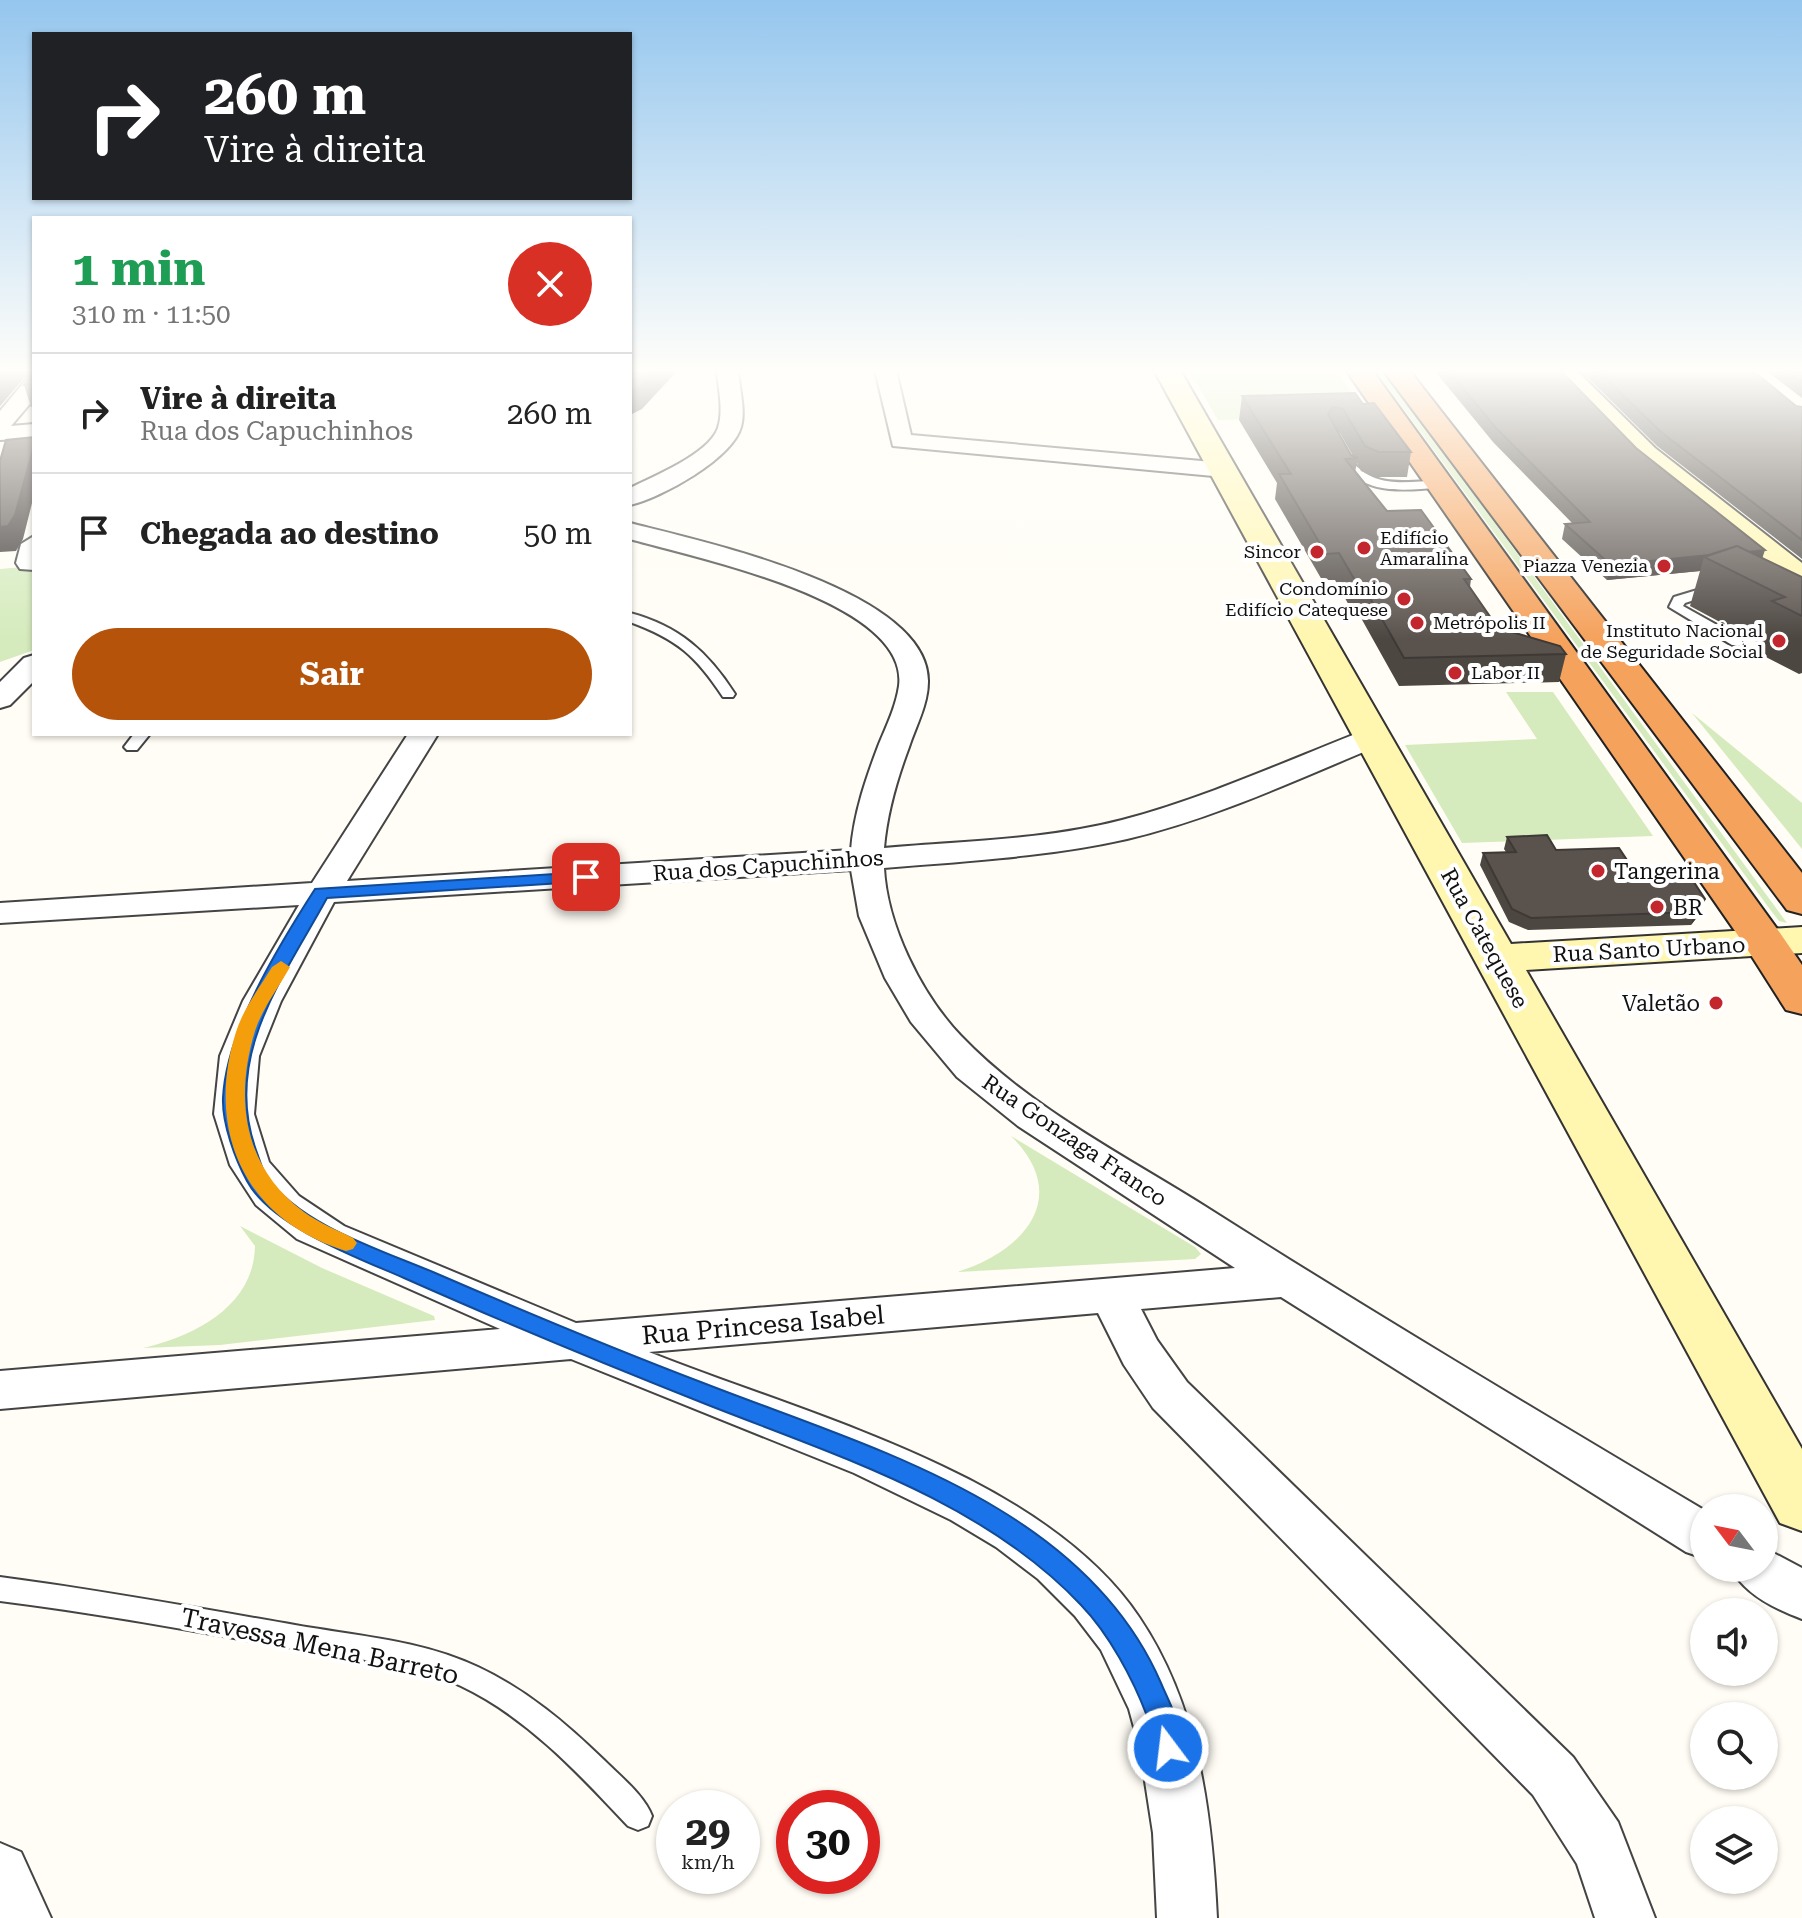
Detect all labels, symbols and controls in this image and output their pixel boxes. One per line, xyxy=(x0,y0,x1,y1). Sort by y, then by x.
text: 260 m xyxy=(204,62,366,128)
icon: right xyxy=(72,64,176,168)
text: Vire à direita xyxy=(204,129,426,171)
text: 1 min xyxy=(72,241,205,297)
button: close xyxy=(508,242,592,326)
text: 310 m · 11:50 xyxy=(72,299,231,329)
text: Vire à direita xyxy=(140,381,336,416)
icon: right xyxy=(72,391,116,435)
text: 260 m xyxy=(507,396,592,431)
text: Rua dos Capuchinhos xyxy=(140,416,413,446)
icon: arrive xyxy=(72,511,116,555)
text: Chegada ao destino xyxy=(140,516,439,551)
text: 50 m xyxy=(523,516,592,551)
place label: Edifício Amaralina xyxy=(1380,527,1469,569)
marker: Edifício Amaralina xyxy=(1355,539,1373,557)
place label: Sincor xyxy=(1244,541,1301,562)
marker: Sincor xyxy=(1308,543,1326,561)
place label: Piazza Venezia xyxy=(1523,555,1648,576)
marker: Piazza Venezia xyxy=(1655,557,1673,575)
place label: Condomínio Edifício Catequese xyxy=(1225,578,1388,620)
marker: Condomínio Edifício Catequese xyxy=(1395,590,1413,608)
place label: Metrópolis II xyxy=(1433,612,1546,633)
marker: Metrópolis II xyxy=(1408,614,1426,632)
place label: Instituto Nacional de Seguridade Social xyxy=(1580,620,1763,662)
button: Sair xyxy=(72,628,592,720)
marker: Instituto Nacional de Seguridade Social xyxy=(1770,632,1788,650)
place label: Labor II xyxy=(1471,662,1540,683)
marker: Labor II xyxy=(1446,664,1464,682)
pin xyxy=(552,843,620,911)
street label: Rua dos Capuchinhos xyxy=(652,845,884,886)
icon: arrive xyxy=(564,855,608,899)
place label: Tangerina xyxy=(1614,859,1720,884)
marker: Tangerina xyxy=(1589,862,1607,880)
street label: Rua Catequese xyxy=(1436,864,1533,1012)
place label: BR xyxy=(1673,895,1703,920)
marker: BR xyxy=(1648,898,1666,916)
street label: Rua Santo Urbano xyxy=(1552,932,1746,967)
place label: Valetão xyxy=(1622,991,1700,1016)
marker: Valetão xyxy=(1707,994,1725,1012)
street label: Rua Gonzaga Franco xyxy=(978,1069,1172,1211)
street label: Rua Princesa Isabel xyxy=(640,1299,886,1351)
north arrow xyxy=(1690,1494,1778,1582)
map controls xyxy=(1690,1494,1778,1894)
button: sound xyxy=(1690,1598,1778,1686)
street label: Travessa Mena Barreto xyxy=(178,1602,462,1690)
button: search xyxy=(1690,1702,1778,1790)
position arrow xyxy=(1126,1706,1210,1790)
speed limit sign: 30 xyxy=(776,1790,880,1894)
button: layers xyxy=(1690,1806,1778,1894)
text: 29 xyxy=(686,1808,730,1855)
text: km/h xyxy=(681,1850,735,1874)

